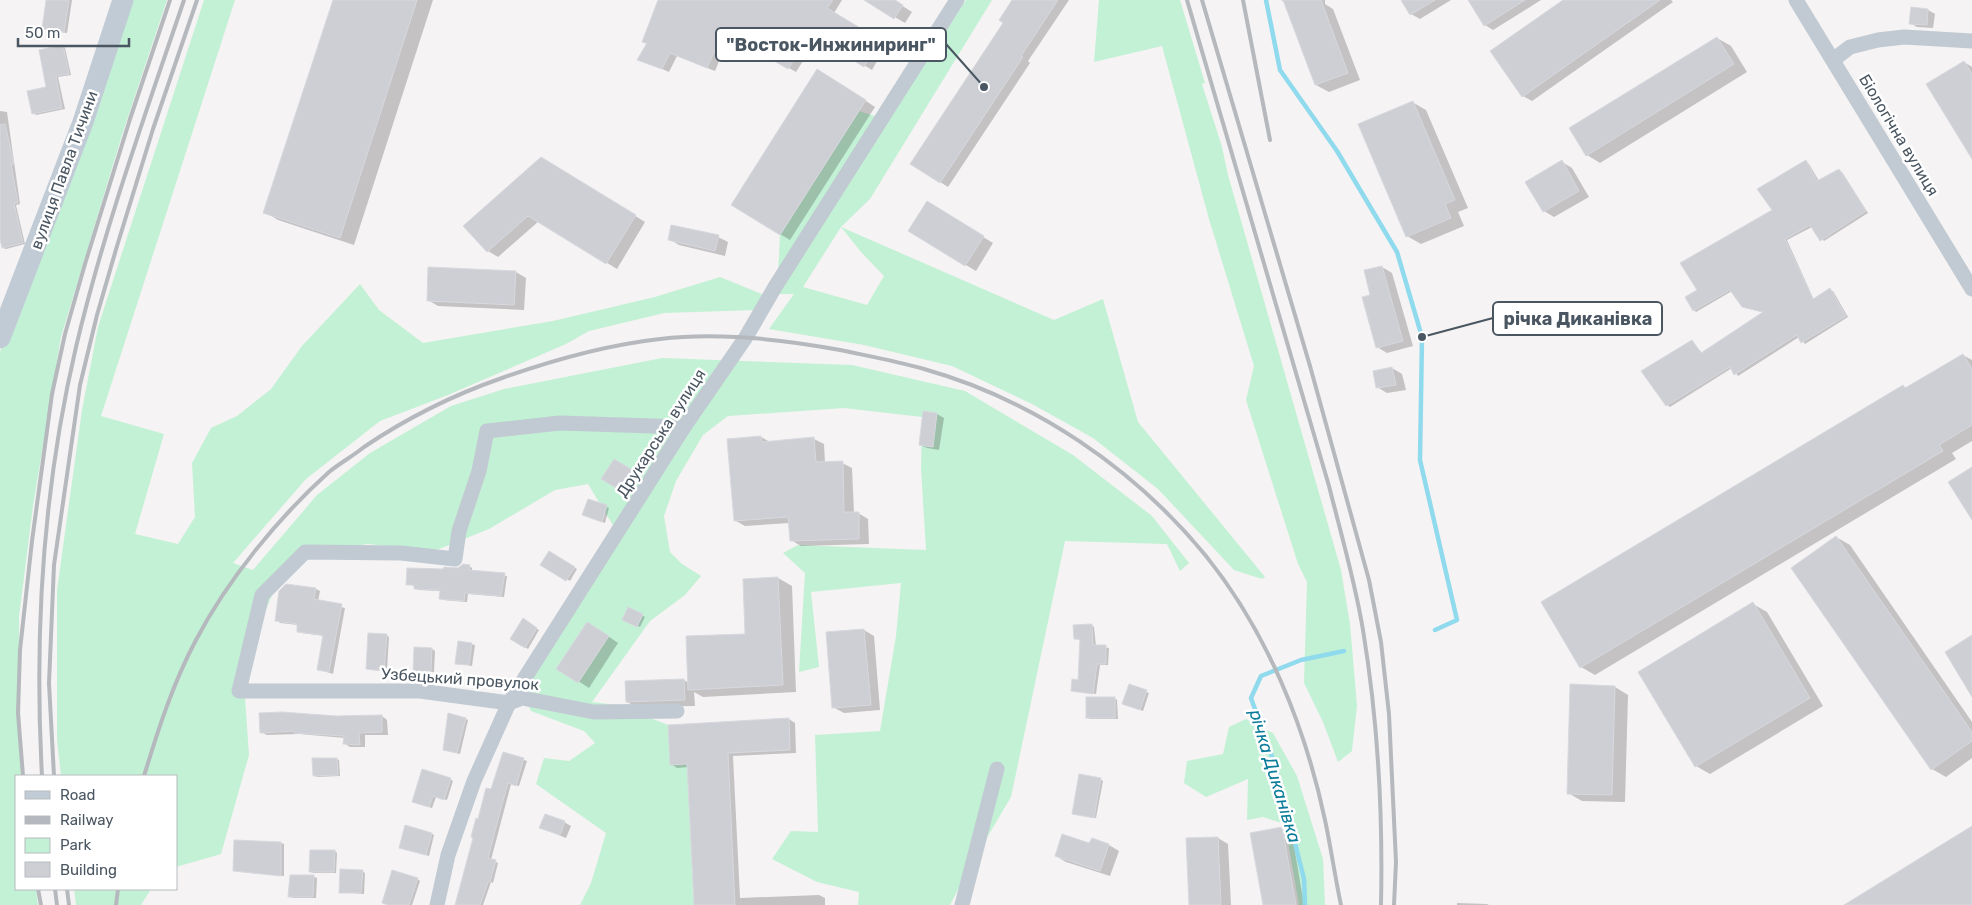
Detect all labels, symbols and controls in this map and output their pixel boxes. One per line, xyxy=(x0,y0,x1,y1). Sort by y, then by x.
scale bar xyxy=(18,15,129,47)
text: 50 m xyxy=(25,24,60,42)
callout: "Восток-Инжиниринг" xyxy=(716,28,946,61)
text: "Восток-Инжиниринг" xyxy=(726,34,936,56)
street label: Біологічна вулиця xyxy=(1855,71,1943,199)
street label: вулиця Павла Тичини xyxy=(26,88,102,252)
callout: річка Диканівка xyxy=(1493,302,1662,335)
text: річка Диканівка xyxy=(1504,308,1652,330)
street label: Друкарська вулиця xyxy=(612,365,710,501)
street label: Узбецький провулок xyxy=(380,664,540,694)
water label: річка Диканівка xyxy=(1244,706,1306,846)
legend xyxy=(15,775,178,890)
text: Road xyxy=(60,786,96,804)
text: Railway xyxy=(60,811,114,829)
text: Park xyxy=(60,836,91,854)
text: Building xyxy=(60,861,117,879)

